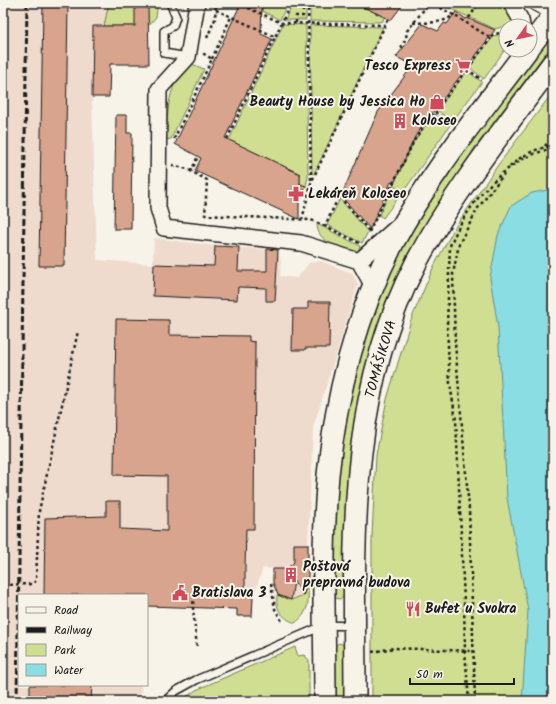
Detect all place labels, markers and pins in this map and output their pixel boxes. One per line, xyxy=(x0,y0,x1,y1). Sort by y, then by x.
place label: Tesco Express xyxy=(365,55,451,77)
supermarket icon: Tesco Express xyxy=(454,57,472,75)
place label: Beauty House by Jessica Ho xyxy=(250,91,426,113)
shop icon: Beauty House by Jessica Ho xyxy=(428,93,446,111)
place label: Koloseo xyxy=(412,110,457,132)
building icon: Koloseo xyxy=(391,112,409,130)
place label: Lekáreň Koloseo xyxy=(308,183,407,205)
pharmacy icon: Lekáreň Koloseo xyxy=(287,185,305,203)
place label: Poštová prepravná budova xyxy=(302,556,410,594)
building icon: Poštová prepravná budova xyxy=(282,566,300,584)
place label: Bratislava 3 xyxy=(192,582,267,604)
public building icon: Bratislava 3 xyxy=(171,584,189,602)
place label: Bufet u Svokra xyxy=(425,598,517,620)
restaurant icon: Bufet u Svokra xyxy=(404,600,422,618)

